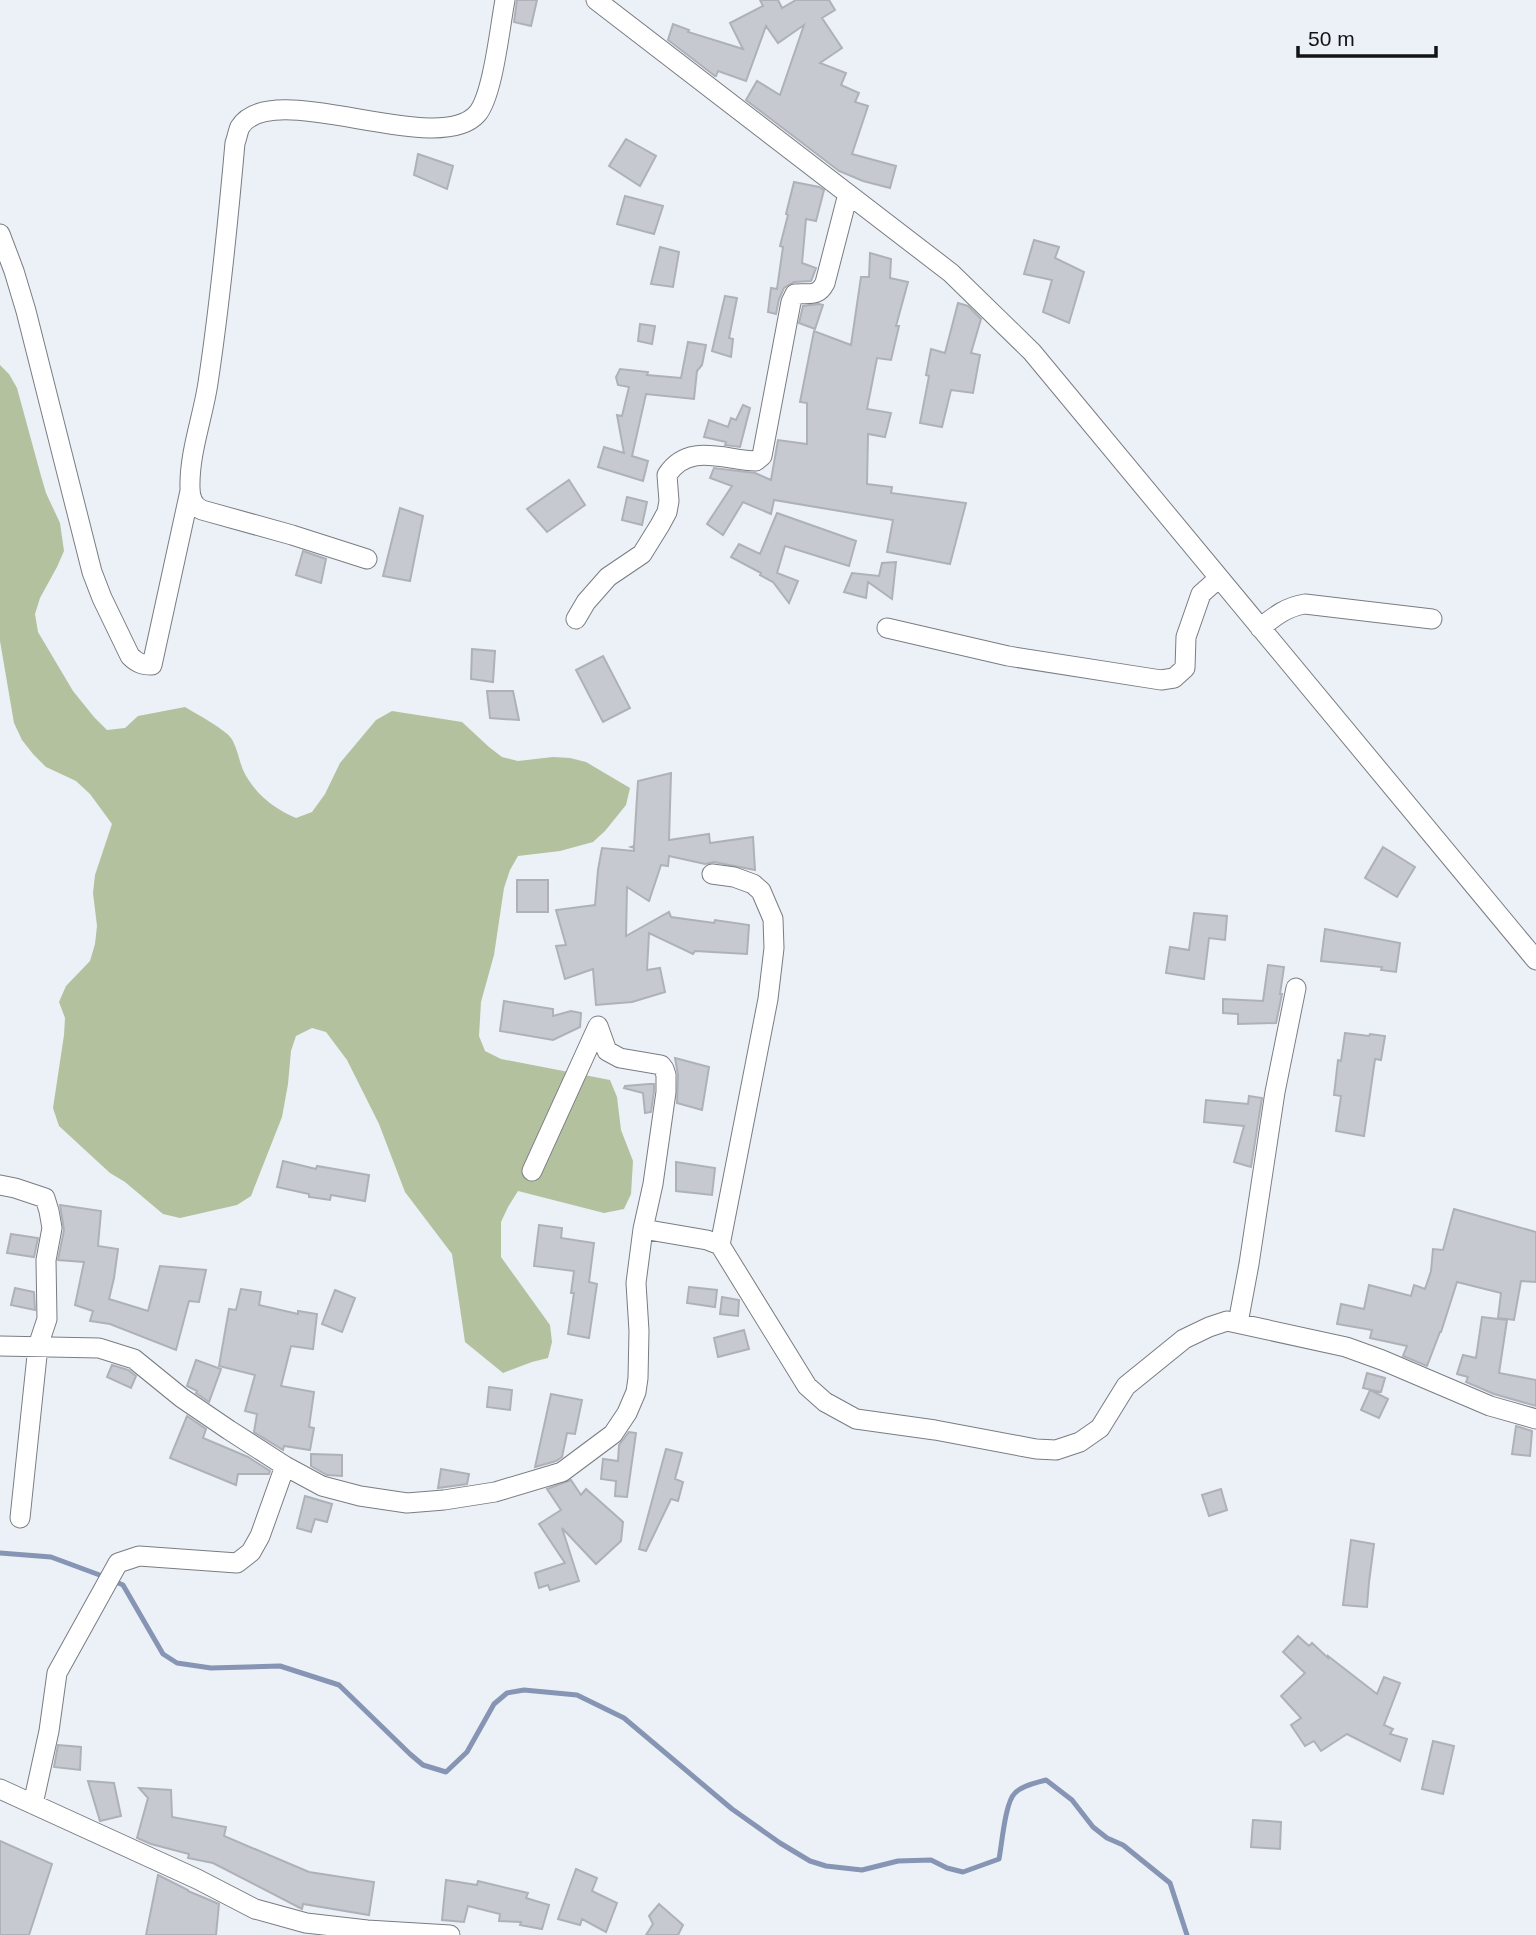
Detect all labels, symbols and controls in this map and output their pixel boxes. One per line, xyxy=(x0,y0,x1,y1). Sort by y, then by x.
scale bar xyxy=(1298,14,1436,58)
text: 50 m xyxy=(1308,27,1355,50)

